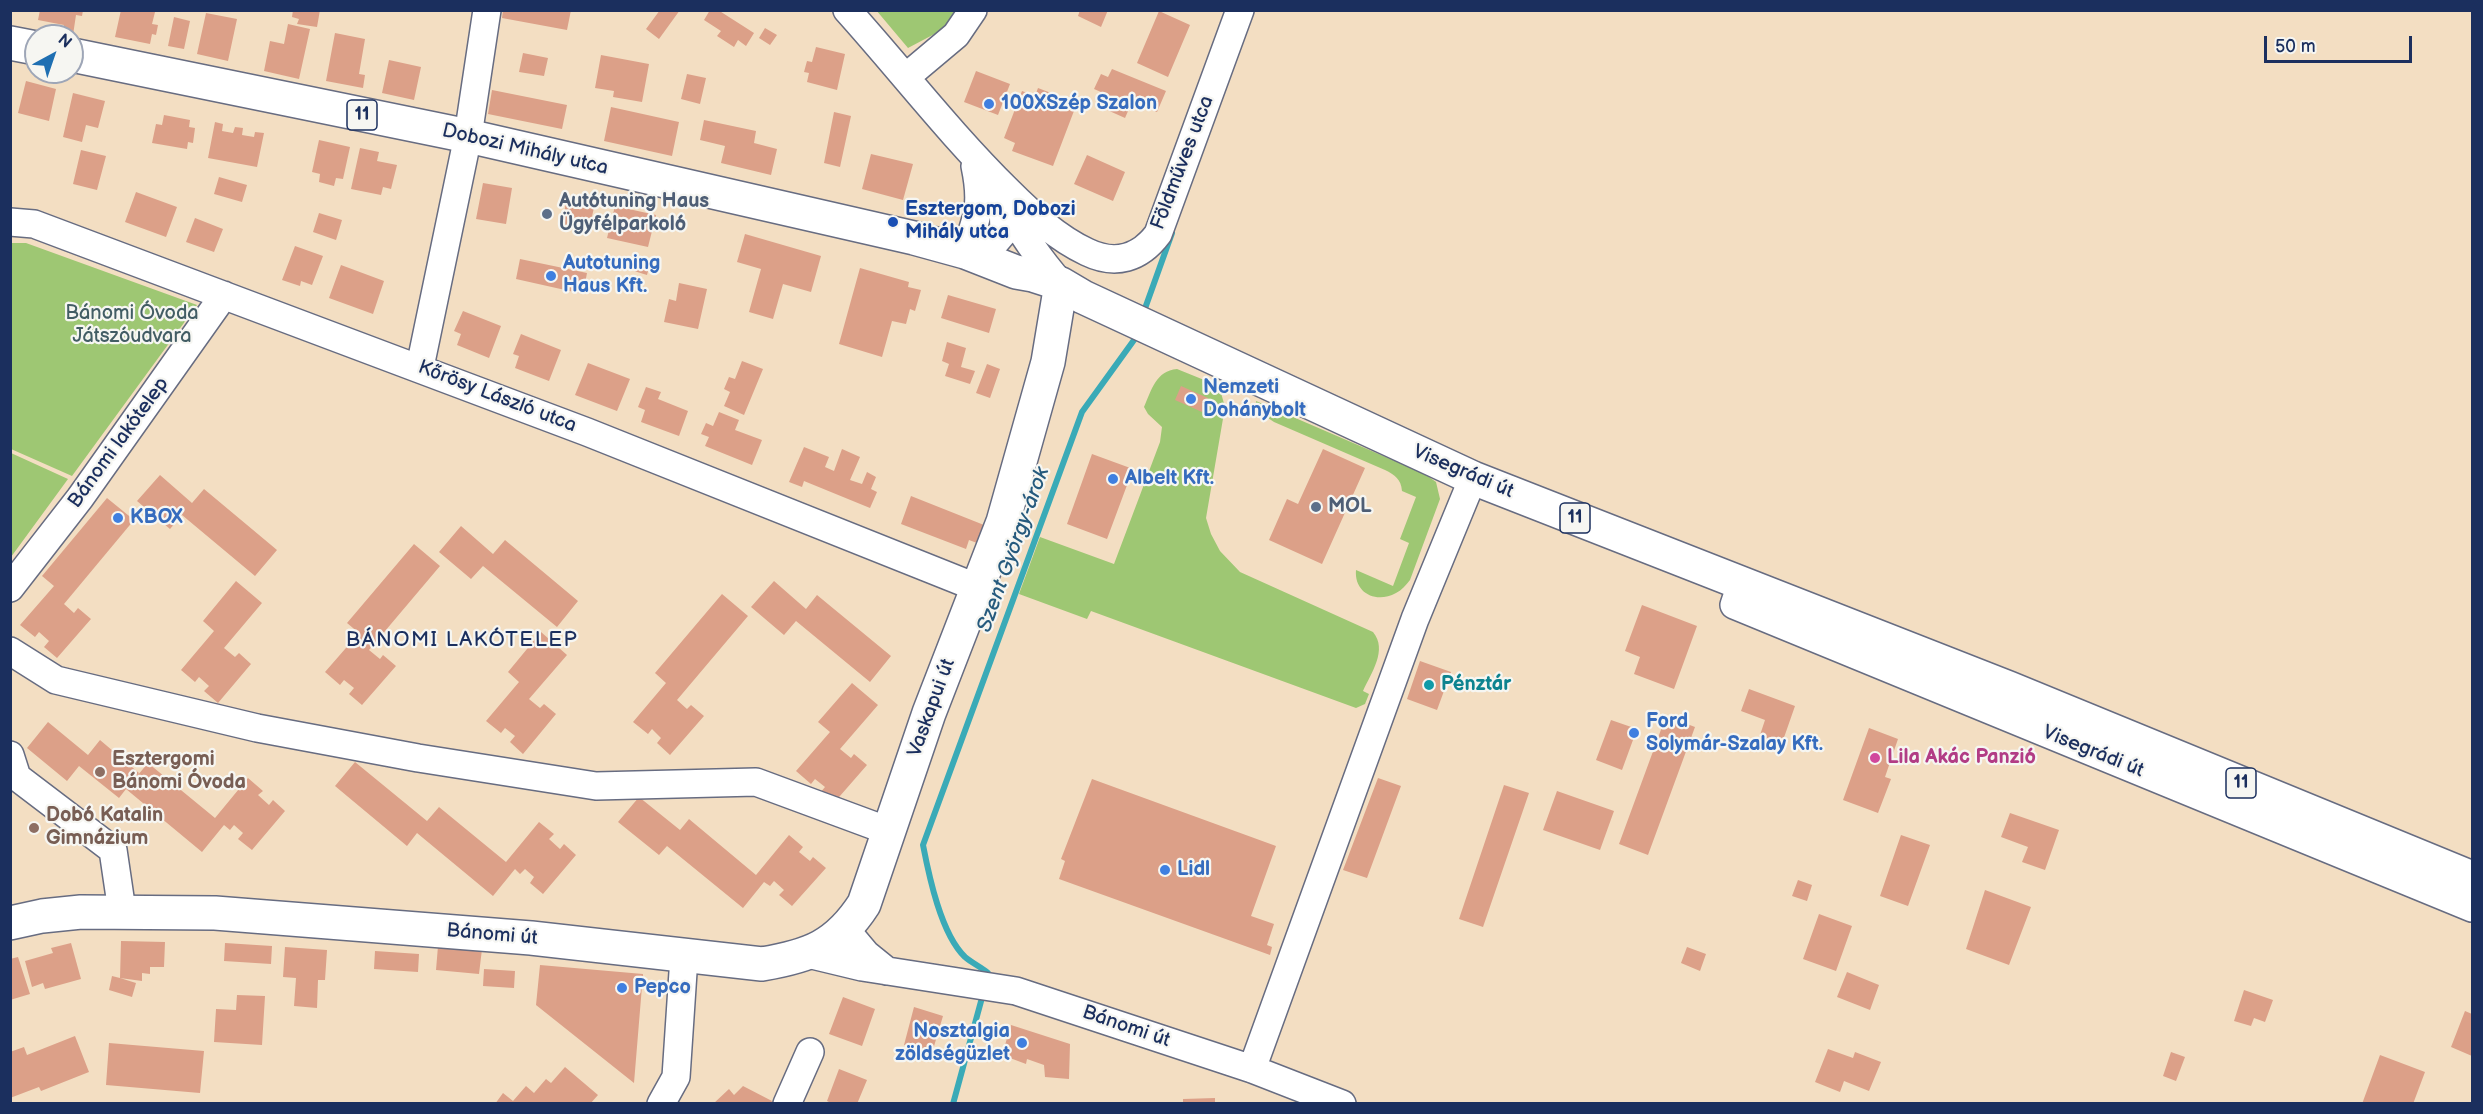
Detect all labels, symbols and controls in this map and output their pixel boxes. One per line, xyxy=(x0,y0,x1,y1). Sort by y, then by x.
north arrow xyxy=(24,24,84,84)
scale bar xyxy=(2267,24,2416,62)
text: N xyxy=(54,30,75,53)
text: 50 m xyxy=(2275,36,2316,57)
place label: 100XSzép Szalon xyxy=(1001,92,1157,116)
street label: Földműves utca xyxy=(1146,93,1220,233)
marker: 100XSzép Szalon xyxy=(982,97,996,111)
road number: 11 xyxy=(347,100,377,130)
street label: Dobozi Mihály utca xyxy=(440,119,610,181)
place label: Autótuning Haus Ügyfélparkoló xyxy=(559,190,709,237)
place label: Esztergom, Dobozi Mihály utca xyxy=(905,198,1076,245)
marker: Autótuning Haus Ügyfélparkoló xyxy=(540,207,554,221)
marker: Esztergom, Dobozi Mihály utca xyxy=(886,215,900,229)
place label: Autotuning Haus Kft. xyxy=(563,252,660,299)
marker: Autotuning Haus Kft. xyxy=(544,269,558,283)
park label: Bánomi Óvoda Játszóudvara xyxy=(65,302,199,349)
street label: Kőrösy László utca xyxy=(414,356,580,438)
street label: Bánomi lakótelep xyxy=(64,373,174,513)
place label: Nemzeti Dohánybolt xyxy=(1203,376,1306,423)
marker: Nemzeti Dohánybolt xyxy=(1184,392,1198,406)
street label: Visegrádi út xyxy=(1409,440,1517,504)
water label: Szent György-árok xyxy=(972,464,1056,636)
place label: Albelt Kft. xyxy=(1125,467,1214,491)
marker: Albelt Kft. xyxy=(1106,472,1120,486)
place label: MOL xyxy=(1328,495,1371,519)
marker: MOL xyxy=(1309,500,1323,514)
road number: 11 xyxy=(1560,503,1590,533)
place label: KBOX xyxy=(130,506,183,530)
marker: KBOX xyxy=(111,511,125,525)
district label: BÁNOMI LAKÓTELEP xyxy=(346,628,578,654)
street label: Vaskapui út xyxy=(903,656,961,760)
place label: Pénztár xyxy=(1441,673,1511,697)
marker: Pénztár xyxy=(1422,678,1436,692)
place label: Ford Solymár-Szalay Kft. xyxy=(1646,710,1823,757)
street label: Visegrádi út xyxy=(2039,721,2147,783)
marker: Ford Solymár-Szalay Kft. xyxy=(1627,726,1641,740)
place label: Lila Akác Panzió xyxy=(1887,746,2036,770)
place label: Esztergomi Bánomi Óvoda xyxy=(112,748,246,795)
marker: Lila Akác Panzió xyxy=(1868,751,1882,765)
marker: Esztergomi Bánomi Óvoda xyxy=(93,765,107,779)
road number: 11 xyxy=(2226,768,2256,798)
place label: Dobó Katalin Gimnázium xyxy=(46,804,163,851)
marker: Dobó Katalin Gimnázium xyxy=(27,821,41,835)
place label: Lidl xyxy=(1177,858,1210,882)
marker: Lidl xyxy=(1158,863,1172,877)
street label: Bánomi út xyxy=(445,919,539,951)
place label: Pepco xyxy=(634,976,691,1000)
marker: Pepco xyxy=(615,981,629,995)
street label: Bánomi út xyxy=(1079,1001,1173,1053)
place label: Nosztalgia zöldségüzlet xyxy=(895,1020,1010,1067)
marker: Nosztalgia zöldségüzlet xyxy=(1015,1036,1029,1050)

